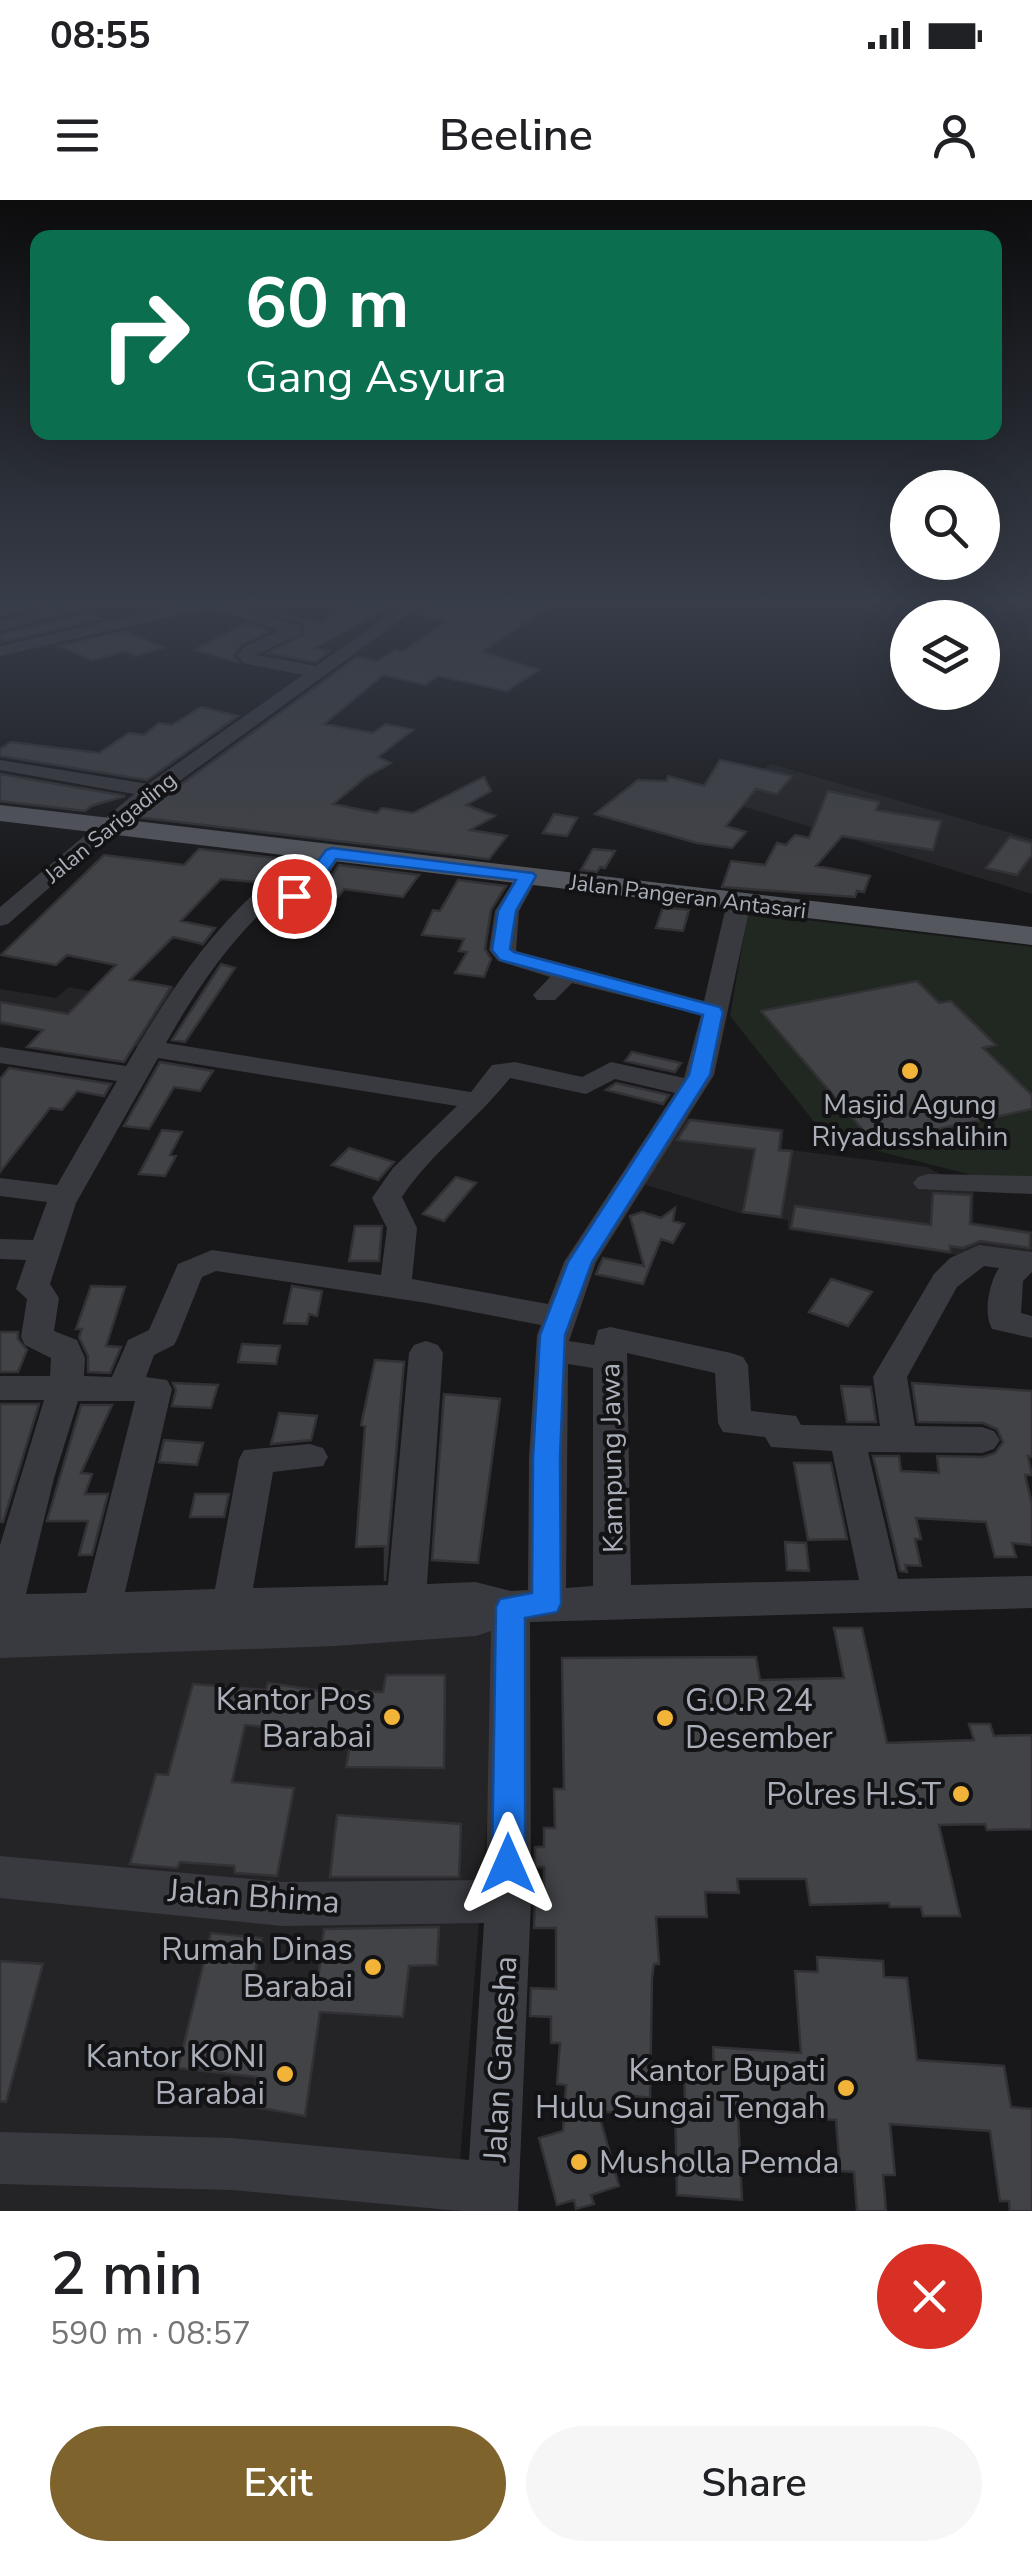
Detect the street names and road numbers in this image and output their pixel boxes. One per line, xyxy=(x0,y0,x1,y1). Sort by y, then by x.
street label: Jalan Sarigading xyxy=(38,765,183,891)
street label: Jalan Pangeran Antasari xyxy=(567,867,808,926)
street label: Kampung Jawa xyxy=(591,1363,633,1553)
street label: Jalan Bhima xyxy=(166,1869,341,1924)
street label: Jalan Ganesha xyxy=(474,1955,527,2164)

